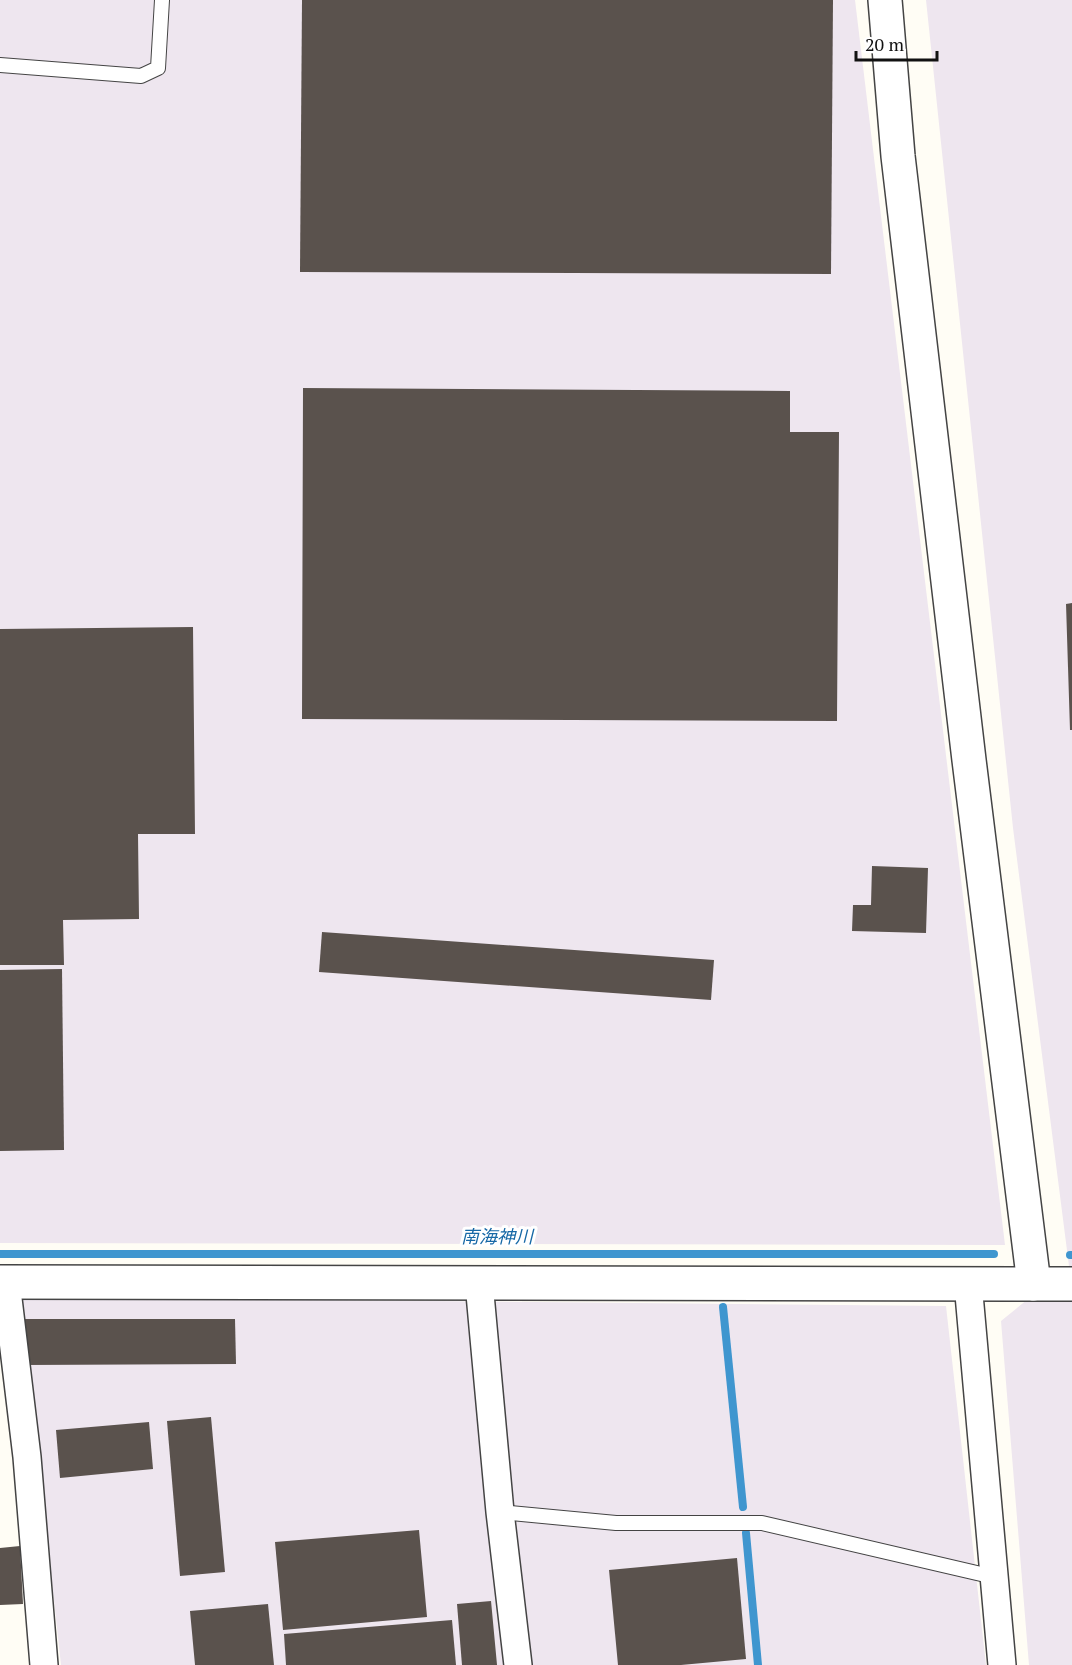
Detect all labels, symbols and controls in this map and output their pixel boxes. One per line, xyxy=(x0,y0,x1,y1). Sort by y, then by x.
scale bar xyxy=(856,24,937,62)
text: 20 m xyxy=(865,32,905,56)
water label: 南海神川 xyxy=(461,1224,535,1248)

